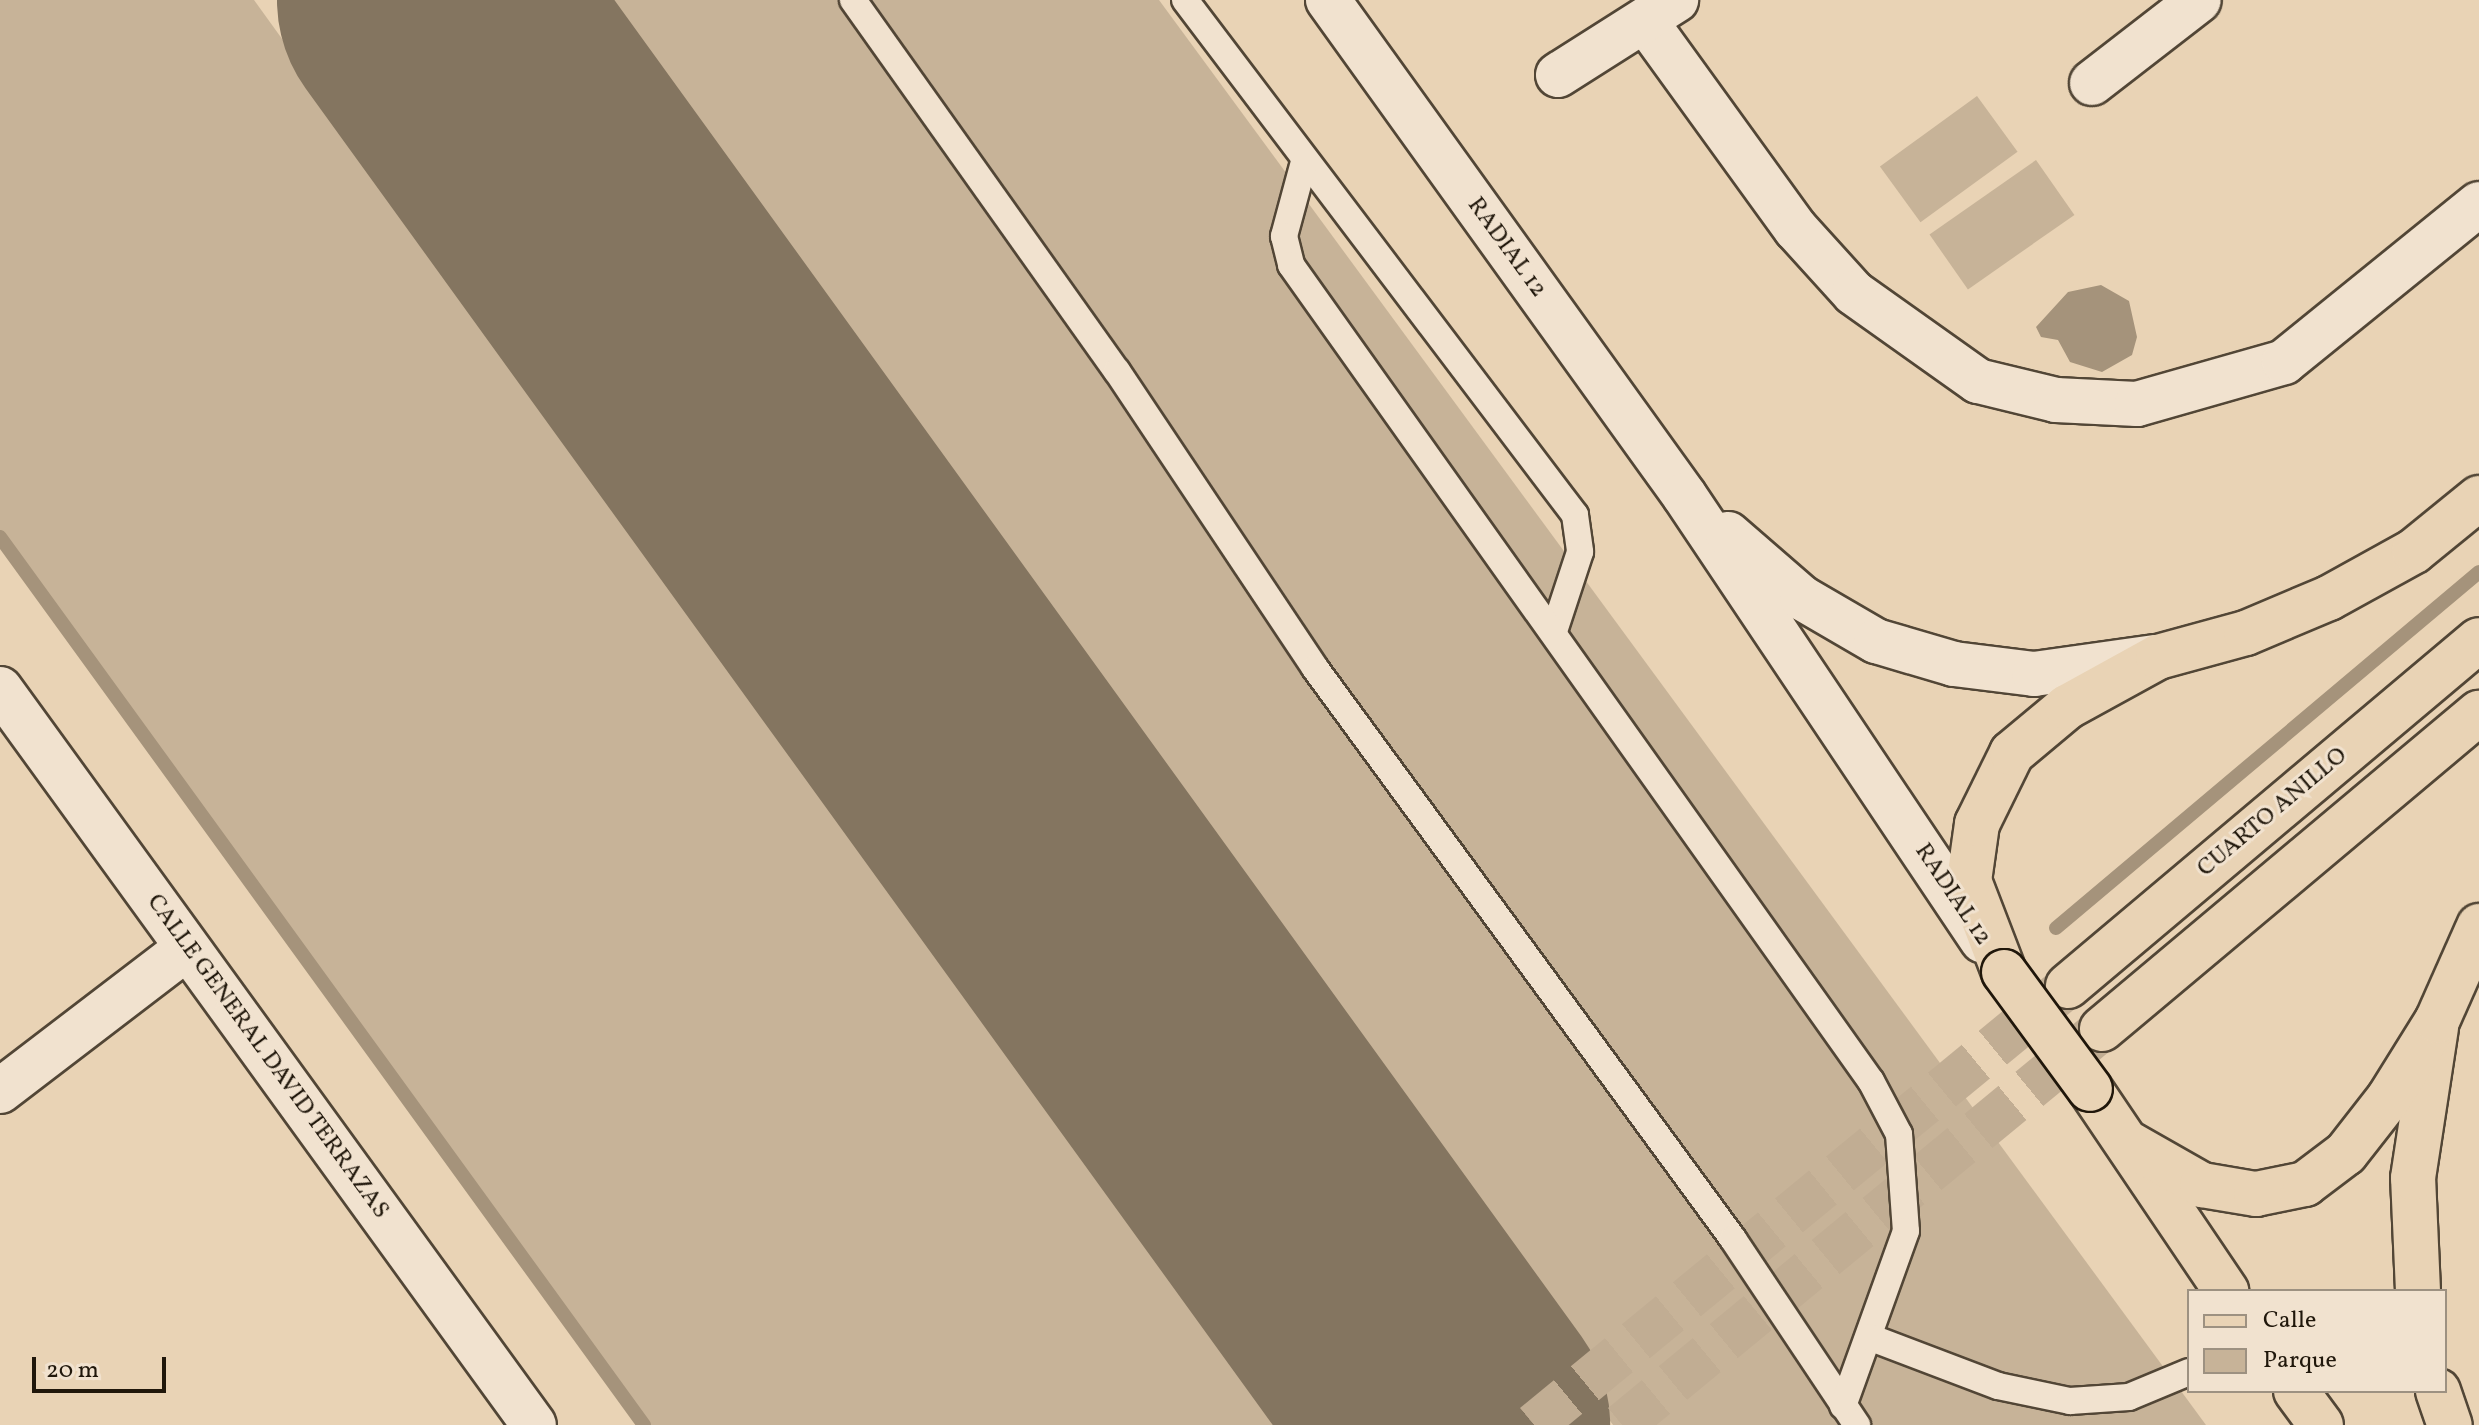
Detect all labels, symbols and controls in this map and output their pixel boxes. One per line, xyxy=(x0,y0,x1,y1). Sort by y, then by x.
street label: RADIAL 12 xyxy=(1460,192,1552,304)
street label: CUARTO ANILLO xyxy=(2192,742,2354,884)
street label: RADIAL 12 xyxy=(1907,839,1997,951)
street label: CALLE GENERAL DAVID TERRAZAS xyxy=(139,889,395,1225)
legend xyxy=(2187,1289,2447,1393)
text: Calle xyxy=(2263,1304,2316,1338)
scale bar xyxy=(36,1341,170,1391)
text: Parque xyxy=(2263,1344,2337,1378)
text: 20 m xyxy=(46,1354,99,1388)

